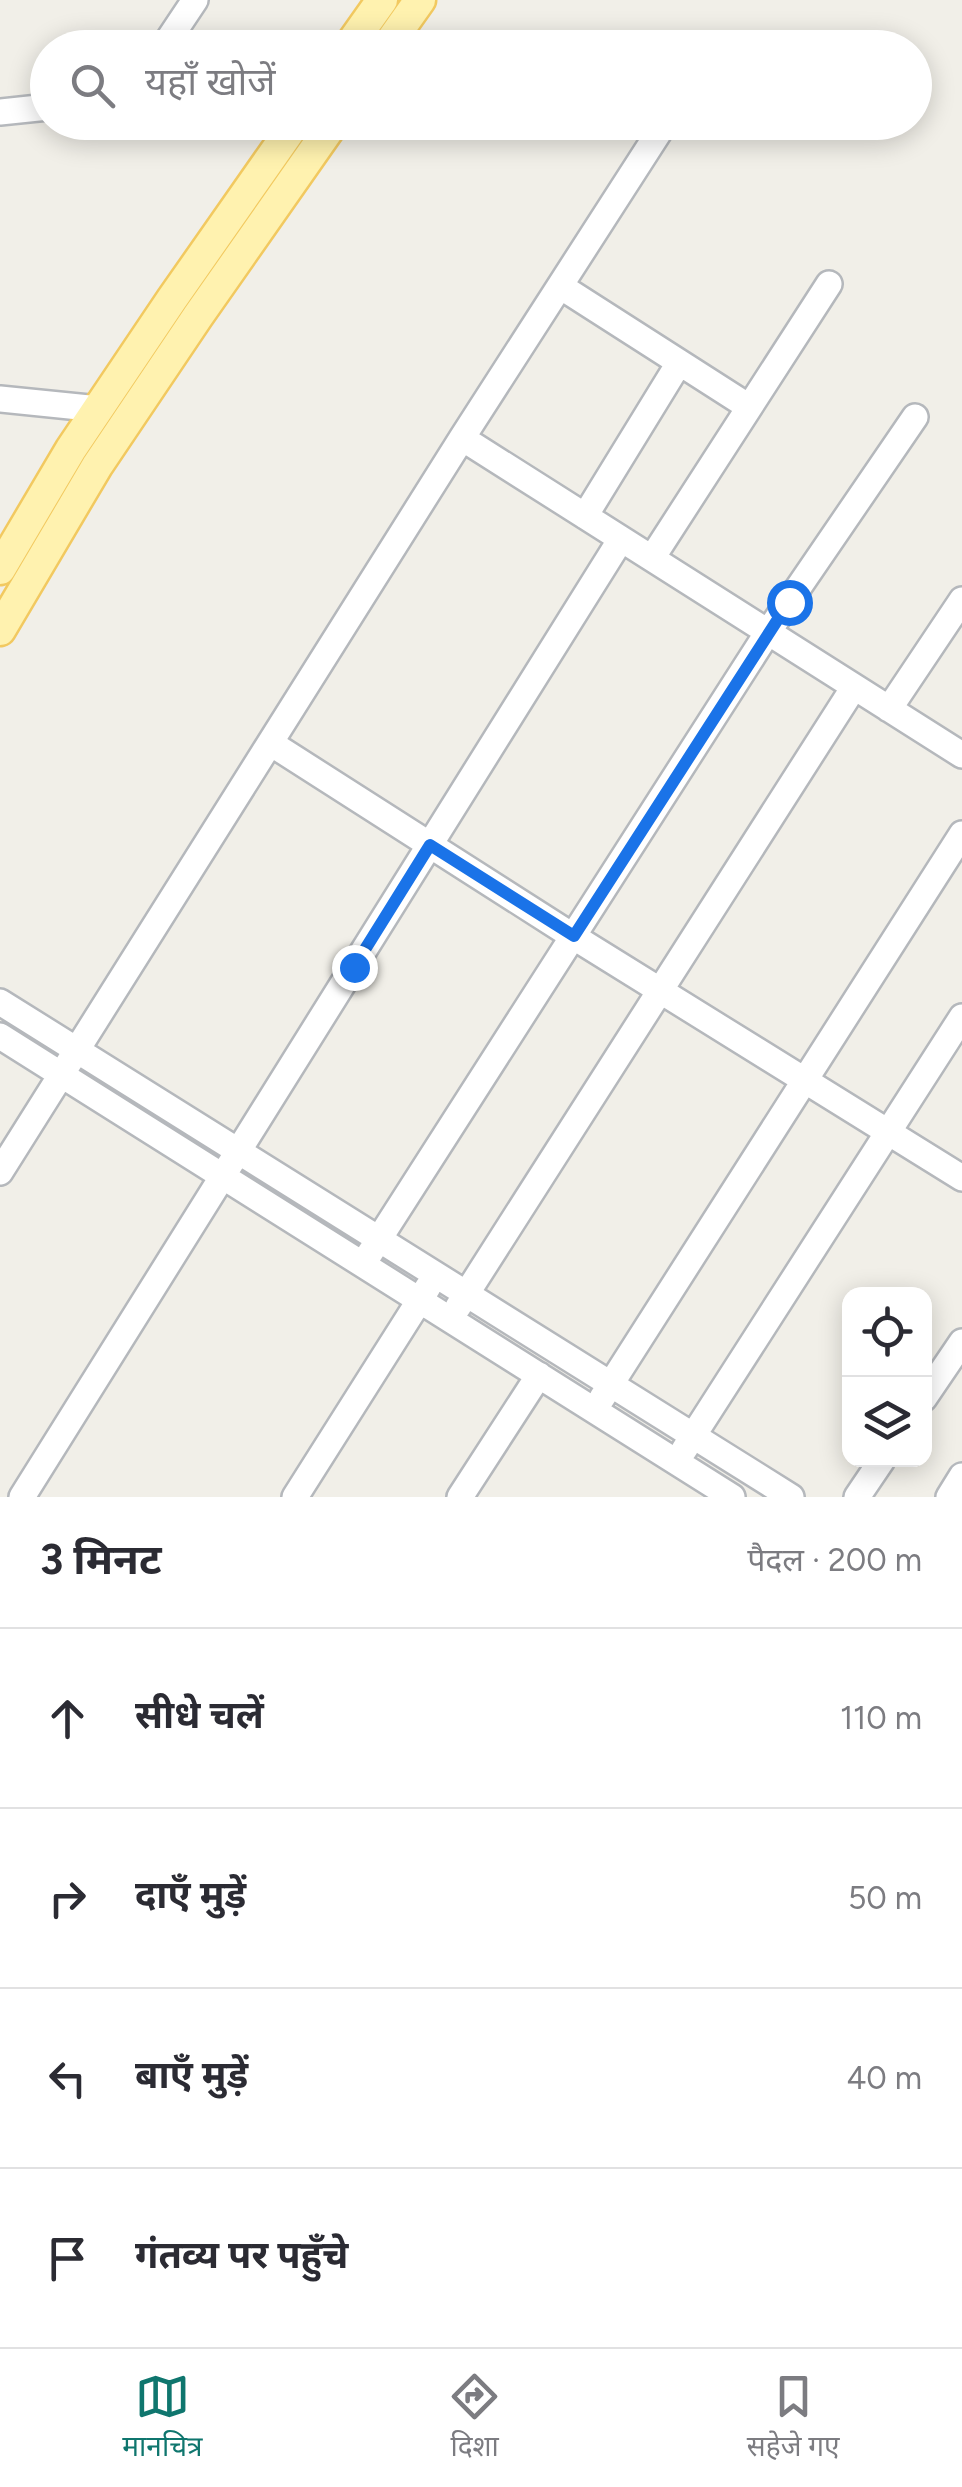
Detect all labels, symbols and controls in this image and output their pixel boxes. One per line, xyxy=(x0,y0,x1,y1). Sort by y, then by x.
search box xyxy=(30,30,932,140)
icon: search xyxy=(65,58,120,113)
text: यहाँ खोजें xyxy=(145,59,276,105)
route start xyxy=(767,580,813,626)
route end xyxy=(332,945,378,991)
map controls xyxy=(842,1287,932,1467)
button: locate xyxy=(842,1287,932,1377)
button: layers xyxy=(842,1377,932,1467)
text: 3 मिनट xyxy=(40,1534,162,1585)
text: पैदल · 200 m xyxy=(747,1541,922,1579)
icon: ahead xyxy=(40,1691,95,1746)
text: सीधे चलें xyxy=(135,1692,264,1738)
text: 110 m xyxy=(840,1699,922,1737)
icon: right xyxy=(40,1871,95,1926)
text: दाएँ मुड़ें xyxy=(135,1872,246,1918)
text: 50 m xyxy=(848,1879,922,1917)
icon: left xyxy=(40,2051,95,2106)
text: बाएँ मुड़ें xyxy=(135,2052,248,2098)
text: 40 m xyxy=(846,2059,922,2097)
icon: arrive xyxy=(40,2231,95,2286)
text: गंतव्य पर पहुँचे xyxy=(135,2232,348,2278)
tab: मानचित्र xyxy=(122,2369,202,2467)
tab: दिशा xyxy=(447,2369,502,2467)
tab: सहेजे गए xyxy=(747,2369,840,2467)

